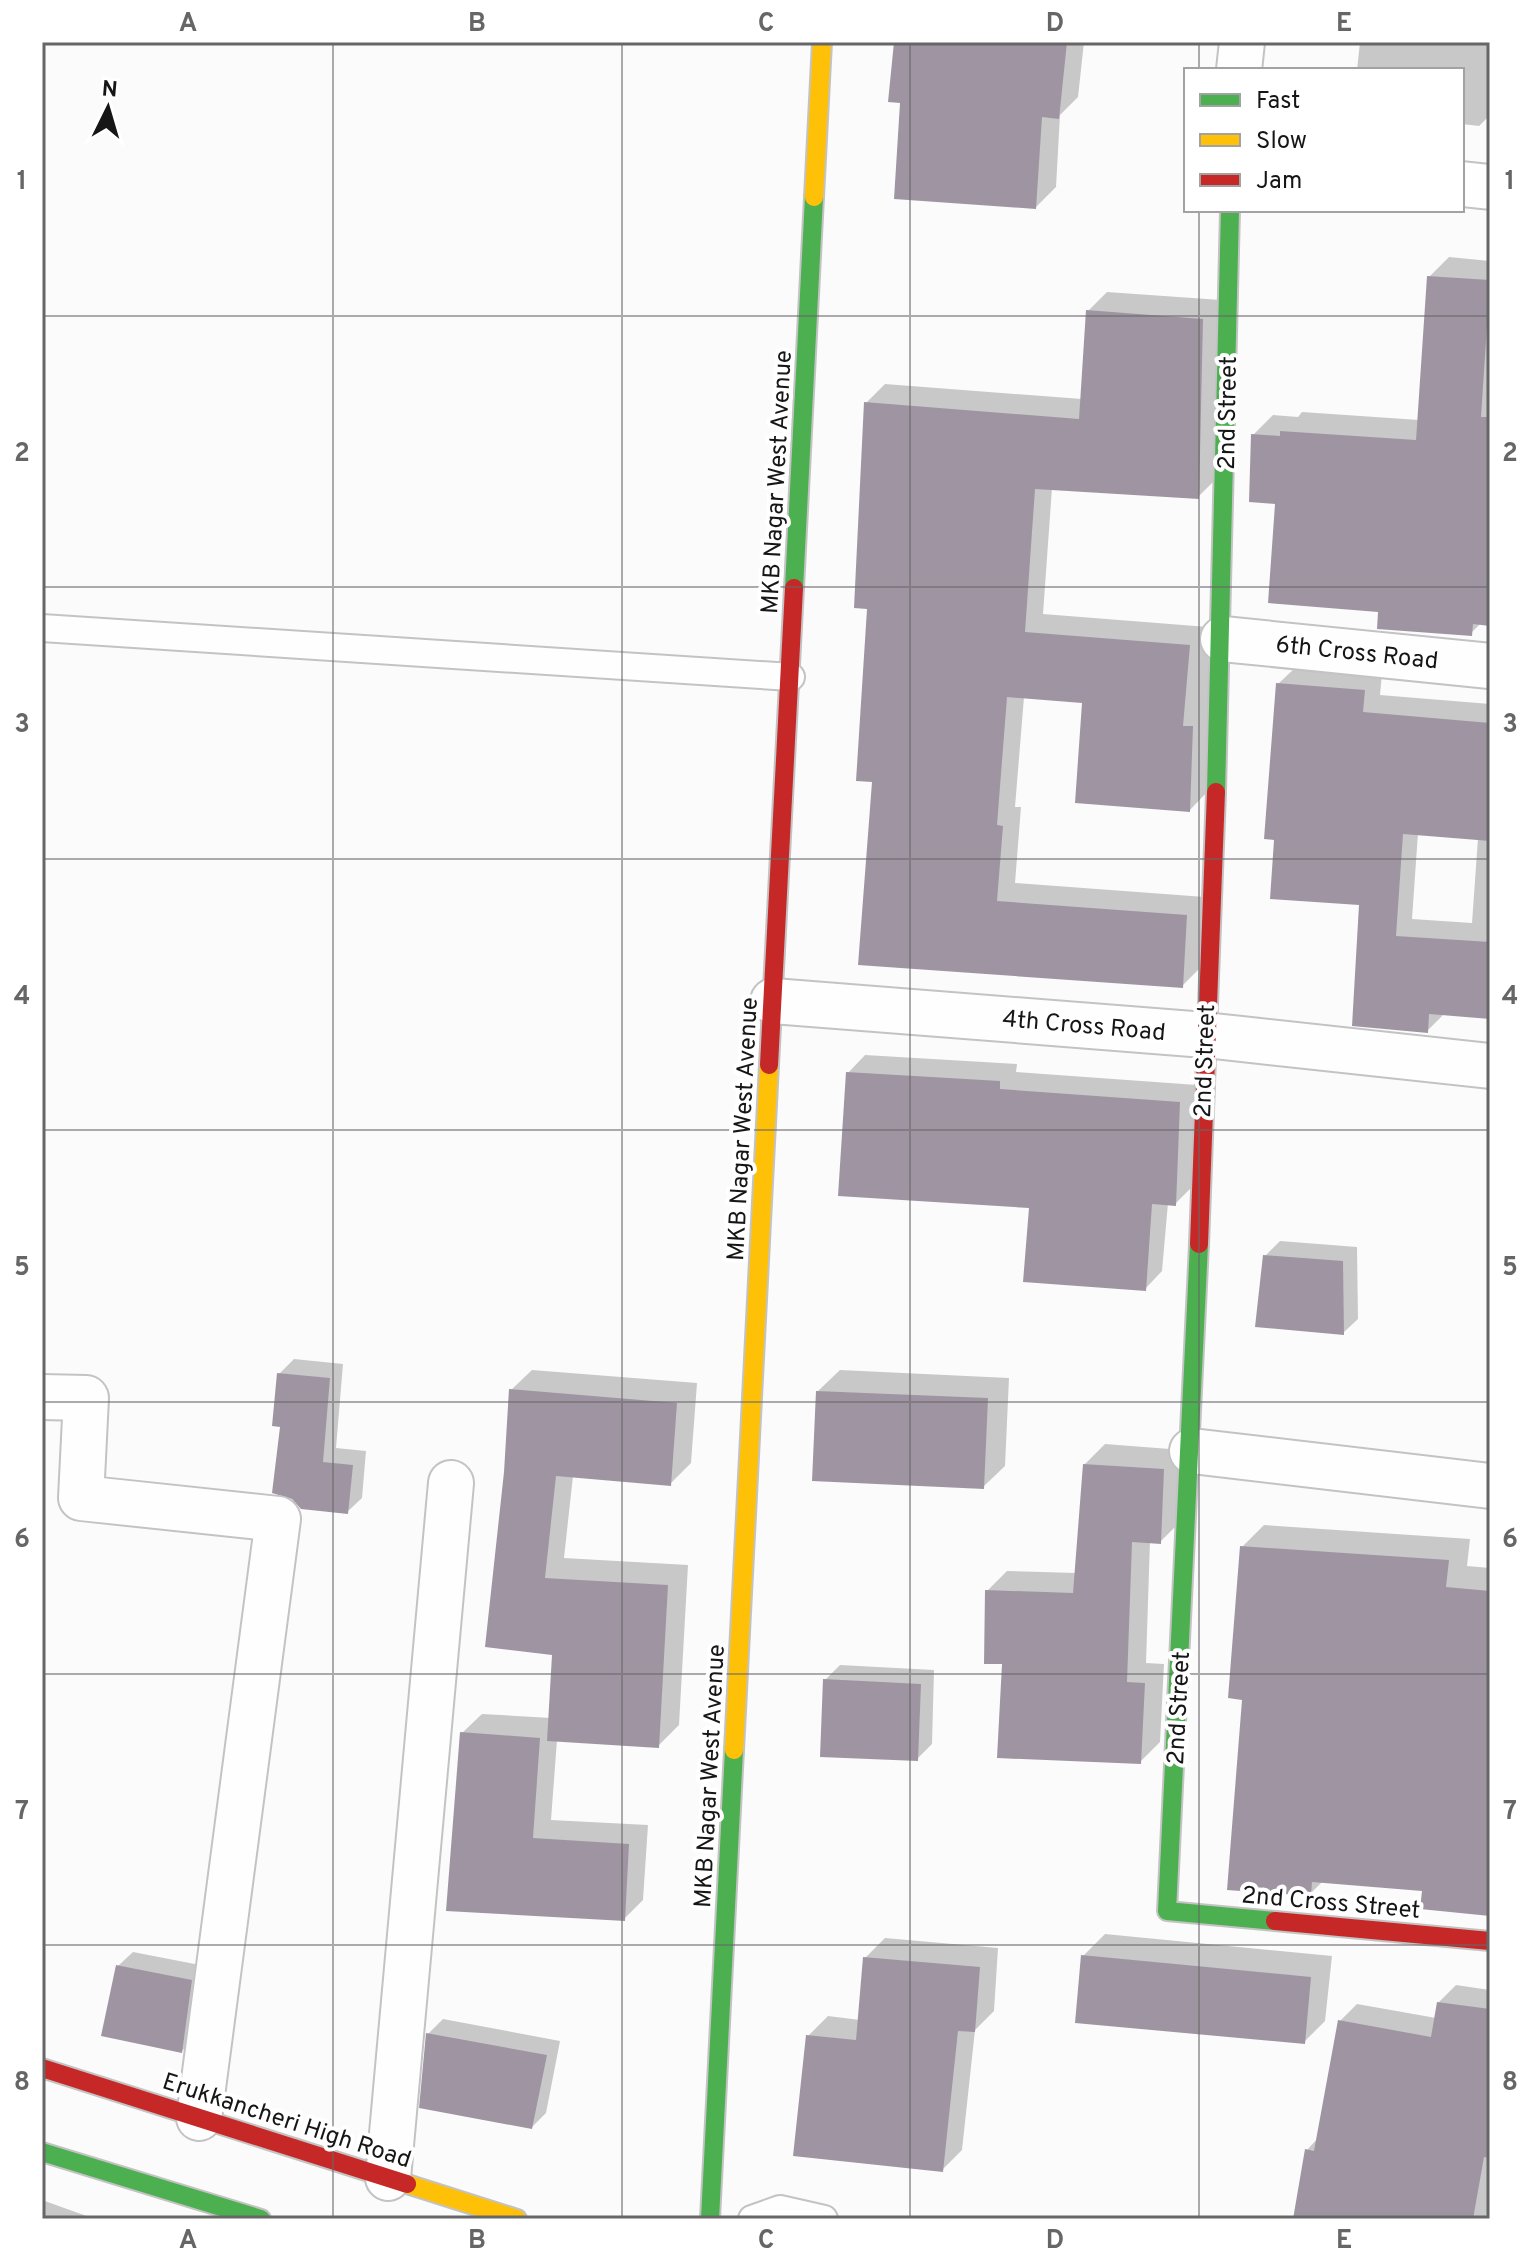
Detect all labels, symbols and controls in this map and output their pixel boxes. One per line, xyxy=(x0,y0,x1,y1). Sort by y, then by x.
text: A xyxy=(179,8,197,41)
text: B xyxy=(468,8,486,41)
text: C xyxy=(758,8,774,41)
text: D xyxy=(1046,8,1064,41)
text: E xyxy=(1336,8,1352,41)
north arrow xyxy=(68,68,148,148)
legend xyxy=(1184,68,1464,212)
text: N xyxy=(100,76,119,105)
text: Fast xyxy=(1256,87,1300,117)
text: Slow xyxy=(1256,127,1307,157)
text: 1 xyxy=(17,166,27,199)
text: 1 xyxy=(1505,166,1515,199)
text: Jam xyxy=(1256,167,1302,197)
street label: MKB Nagar West Avenue xyxy=(756,349,800,615)
street label: 2nd Street xyxy=(1213,356,1245,470)
text: 2 xyxy=(14,438,30,471)
text: 2 xyxy=(1502,438,1518,471)
street label: 6th Cross Road xyxy=(1274,631,1440,677)
text: 3 xyxy=(14,709,30,742)
text: 3 xyxy=(1502,709,1518,742)
text: 4 xyxy=(14,981,30,1014)
text: 4 xyxy=(1502,981,1518,1014)
street label: MKB Nagar West Avenue xyxy=(722,996,766,1262)
street label: 2nd Street xyxy=(1189,1004,1223,1118)
street label: 4th Cross Road xyxy=(1001,1005,1167,1049)
text: 5 xyxy=(14,1252,30,1285)
text: 5 xyxy=(1502,1252,1518,1285)
text: 6 xyxy=(14,1524,30,1557)
text: 6 xyxy=(1502,1524,1518,1557)
street label: MKB Nagar West Avenue xyxy=(689,1643,733,1909)
street label: 2nd Street xyxy=(1162,1651,1198,1766)
text: 7 xyxy=(15,1796,29,1829)
text: 7 xyxy=(1503,1796,1517,1829)
street label: 2nd Cross Street xyxy=(1240,1881,1421,1927)
text: 8 xyxy=(14,2067,30,2100)
text: 8 xyxy=(1502,2067,1518,2100)
street label: Erukkancheri High Road xyxy=(158,2068,414,2176)
text: A xyxy=(179,2225,197,2258)
text: B xyxy=(468,2225,486,2258)
text: C xyxy=(758,2225,774,2258)
text: D xyxy=(1046,2225,1064,2258)
text: E xyxy=(1336,2225,1352,2258)

